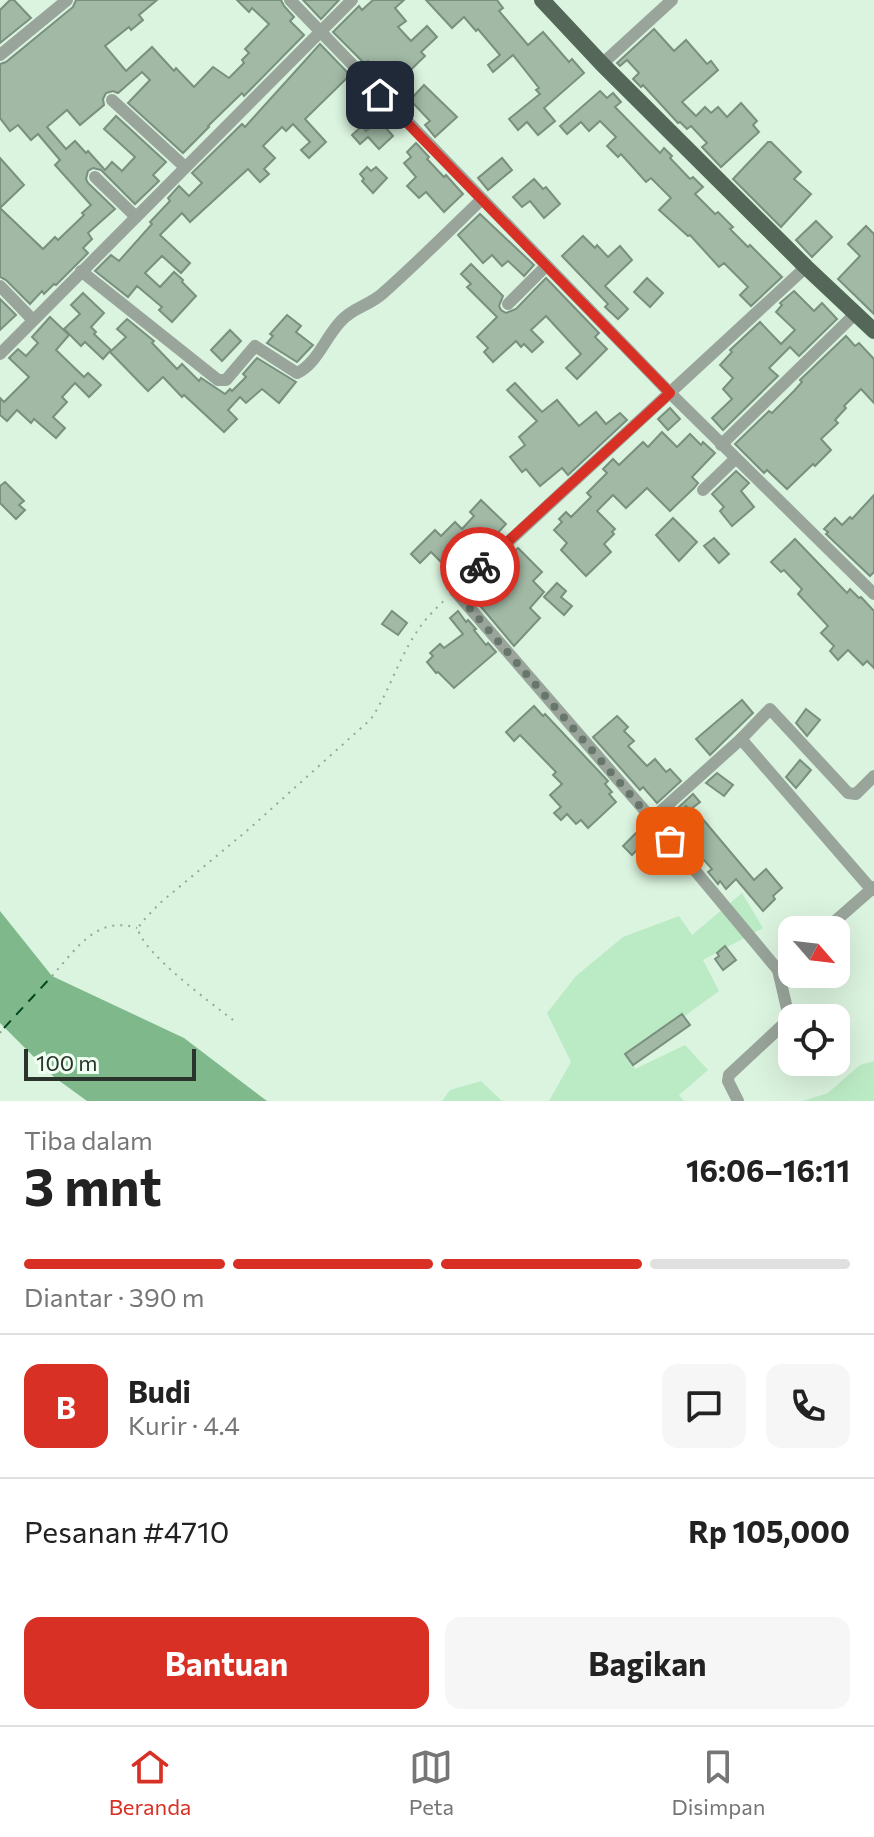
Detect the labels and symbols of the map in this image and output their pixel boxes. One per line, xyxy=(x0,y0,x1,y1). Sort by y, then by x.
pin xyxy=(346,61,414,129)
courier xyxy=(440,527,520,607)
pin xyxy=(636,807,704,875)
north arrow xyxy=(778,916,850,988)
scale bar xyxy=(24,1045,196,1081)

